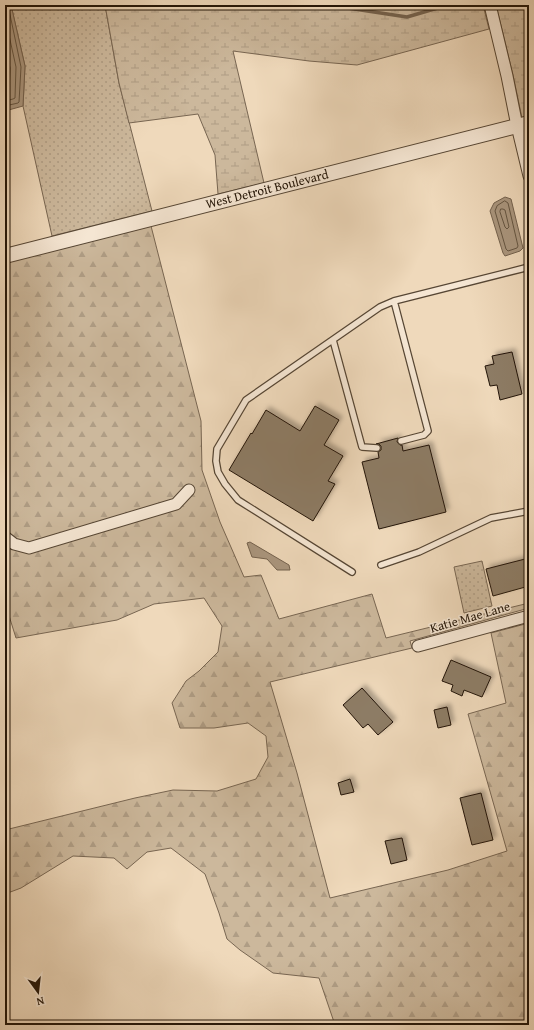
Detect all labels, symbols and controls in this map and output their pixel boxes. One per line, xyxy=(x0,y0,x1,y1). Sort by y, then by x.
street label: West Detroit Boulevard xyxy=(204,165,331,213)
street label: Katie Mae Lane xyxy=(428,596,512,638)
north arrow xyxy=(18,972,58,1012)
text: N xyxy=(34,993,46,1011)

